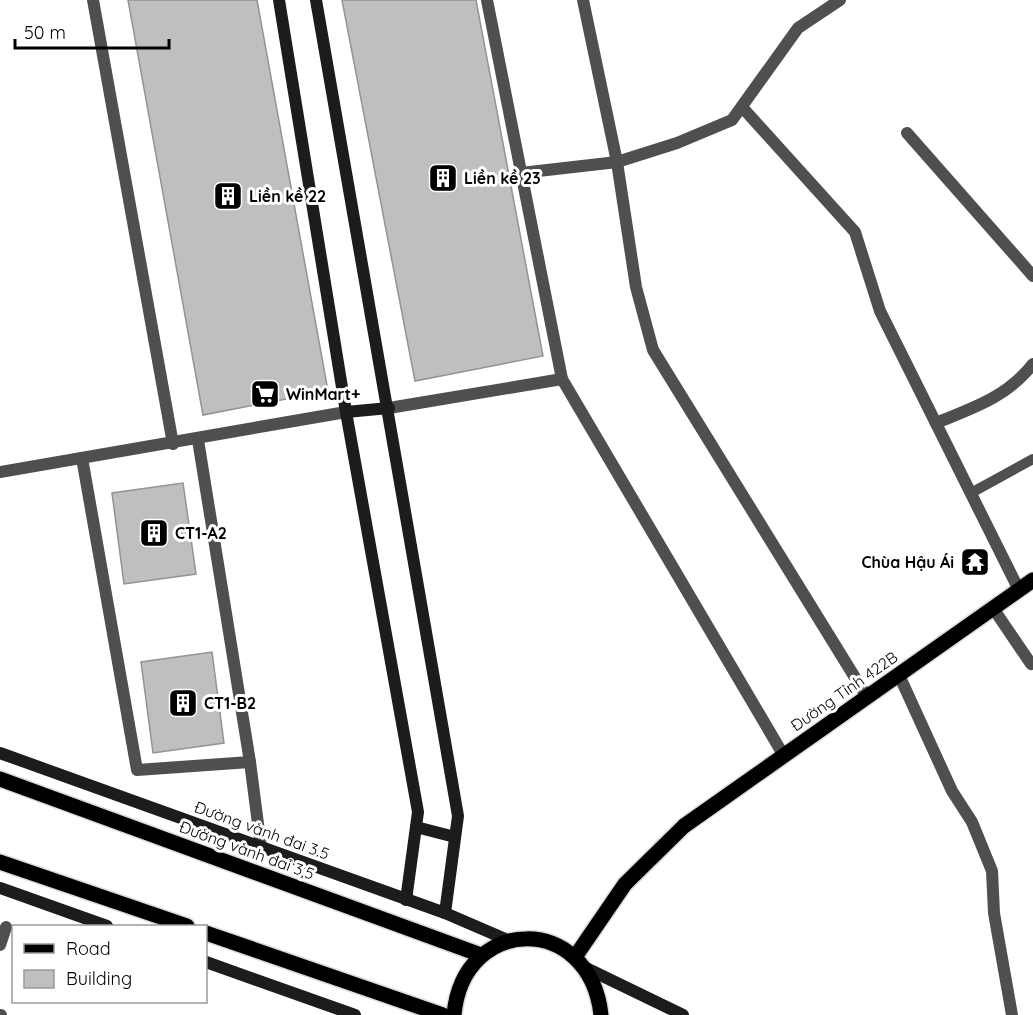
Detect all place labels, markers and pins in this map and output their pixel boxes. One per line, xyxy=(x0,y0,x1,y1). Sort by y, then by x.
building icon: Liền kề 23 xyxy=(427,162,459,194)
place label: Liền kề 23 xyxy=(464,168,541,188)
building icon: Liền kề 22 xyxy=(212,180,244,212)
place label: Liền kề 22 xyxy=(249,186,326,206)
supermarket icon: WinMart+ xyxy=(249,378,281,410)
place label: WinMart+ xyxy=(286,384,360,404)
building icon: CT1-A2 xyxy=(138,517,170,549)
place label: CT1-A2 xyxy=(175,523,227,543)
temple icon: Chùa Hậu Ái xyxy=(959,546,991,578)
place label: Chùa Hậu Ái xyxy=(861,552,954,572)
building icon: CT1-B2 xyxy=(167,687,199,719)
place label: CT1-B2 xyxy=(204,693,256,713)

